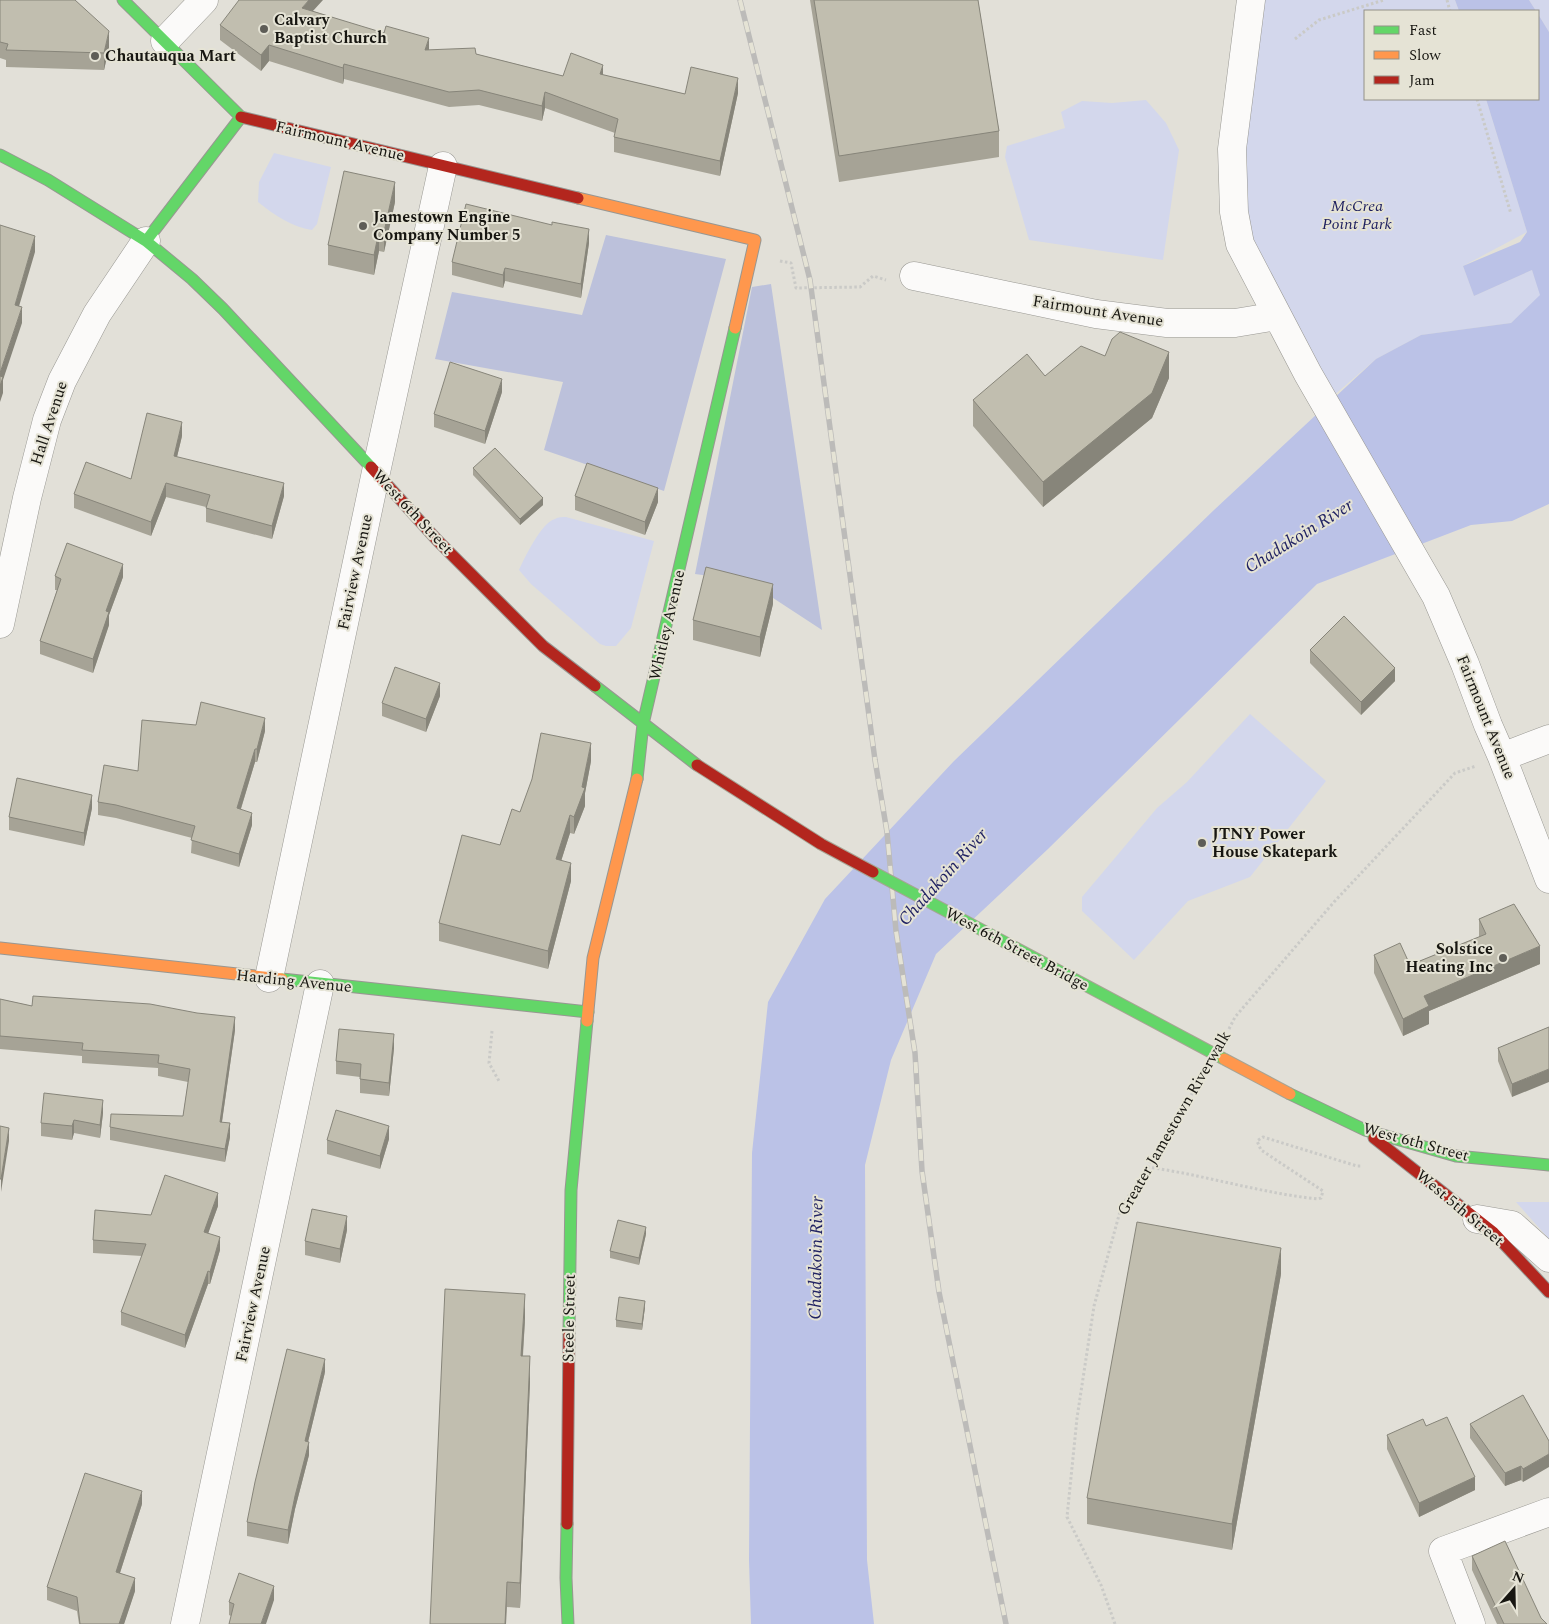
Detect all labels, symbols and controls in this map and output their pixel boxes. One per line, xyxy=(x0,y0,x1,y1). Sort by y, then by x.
place label: Calvary Baptist Church xyxy=(274,8,387,50)
legend xyxy=(1364,10,1539,100)
text: Fast xyxy=(1409,19,1437,42)
marker: Calvary Baptist Church xyxy=(258,23,270,35)
place label: Chautauqua Mart xyxy=(105,44,236,68)
text: Slow xyxy=(1409,44,1441,67)
marker: Chautauqua Mart xyxy=(89,50,101,62)
text: Jam xyxy=(1409,69,1435,92)
street label: Fairmount Avenue xyxy=(273,114,407,168)
park label: McCrea Point Park xyxy=(1322,194,1392,236)
place label: Jamestown Engine Company Number 5 xyxy=(373,205,521,247)
marker: Jamestown Engine Company Number 5 xyxy=(357,220,369,232)
street label: Fairmount Avenue xyxy=(1031,289,1165,333)
street label: Hall Avenue xyxy=(24,378,74,468)
street label: West 6th Street xyxy=(367,464,459,560)
water label: Chadakoin River xyxy=(1240,491,1359,580)
street label: Fairview Avenue xyxy=(331,512,379,632)
street label: Whitley Avenue xyxy=(643,567,691,683)
street label: Fairmount Avenue xyxy=(1450,651,1522,783)
water label: Chadakoin River xyxy=(892,822,995,932)
place label: JTNY Power House Skatepark xyxy=(1212,822,1338,864)
marker: JTNY Power House Skatepark xyxy=(1196,837,1208,849)
street label: West 6th Street Bridge xyxy=(941,901,1093,997)
place label: Solstice Heating Inc xyxy=(1405,937,1493,979)
marker: Solstice Heating Inc xyxy=(1497,952,1509,964)
street label: Harding Avenue xyxy=(235,963,353,999)
street label: Greater Jamestown Riverwalk xyxy=(1111,1026,1237,1220)
street label: West 6th Street xyxy=(1360,1116,1472,1168)
street label: West 5th Street xyxy=(1411,1164,1510,1252)
water label: Chadakoin River xyxy=(801,1195,831,1320)
street label: Fairview Avenue xyxy=(229,1244,277,1364)
street label: Steele Street xyxy=(556,1273,582,1362)
north arrow xyxy=(1489,1564,1539,1614)
text: N xyxy=(1509,1565,1527,1589)

